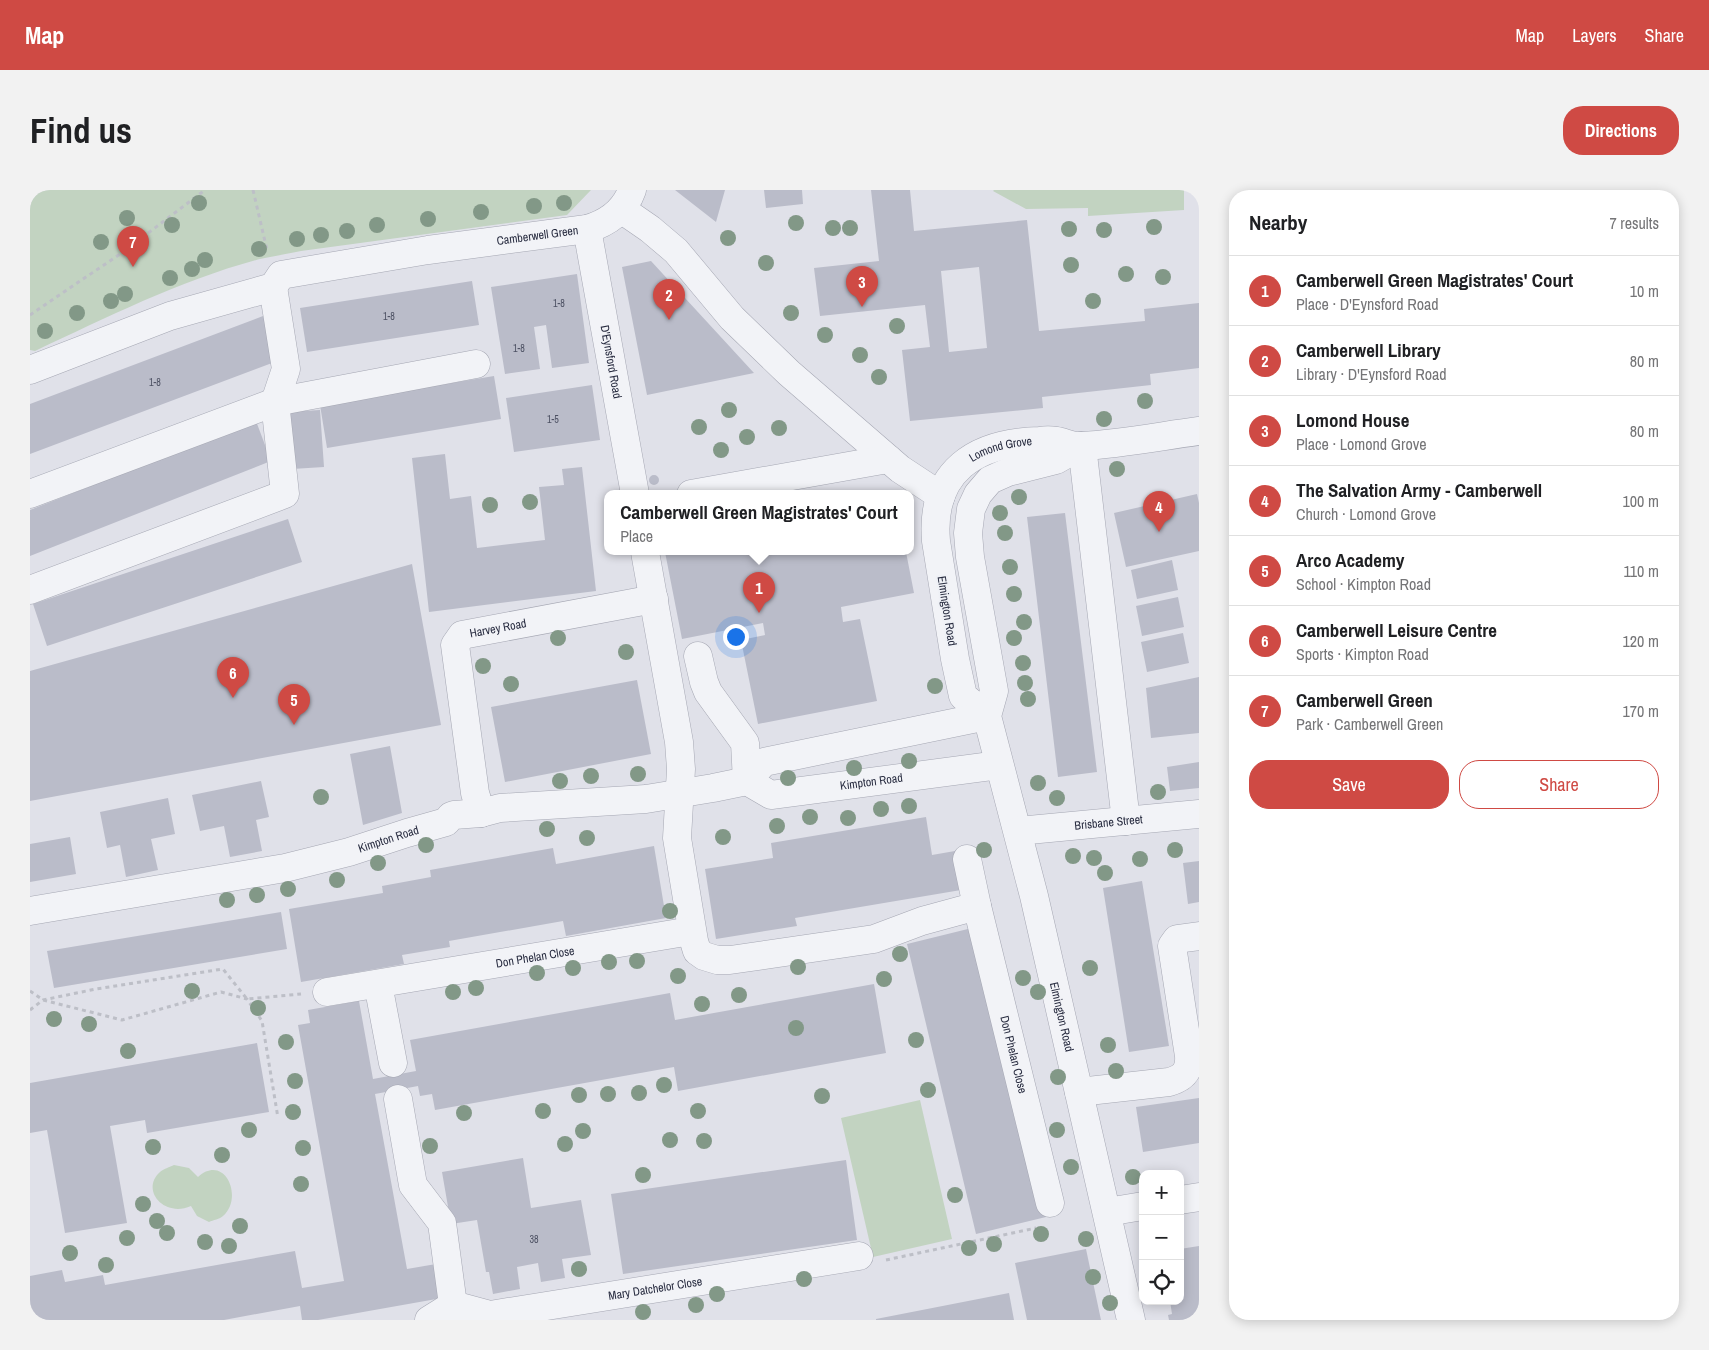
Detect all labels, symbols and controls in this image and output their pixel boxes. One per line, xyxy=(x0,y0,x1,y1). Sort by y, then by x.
text: Map xyxy=(25,19,64,51)
text: Map xyxy=(1516,23,1544,48)
text: Layers xyxy=(1572,23,1617,48)
text: Share xyxy=(1645,23,1684,48)
button: Directions xyxy=(1563,106,1679,155)
text: Find us xyxy=(30,107,132,154)
text: Nearby xyxy=(1249,208,1307,237)
text: 7 results xyxy=(1609,212,1659,234)
street label: Camberwell Green xyxy=(496,222,579,249)
pin: 7 xyxy=(117,226,149,267)
pin: 3 xyxy=(846,266,878,307)
text: Camberwell Green Magistrates' Court xyxy=(1296,267,1573,293)
pin: 2 xyxy=(653,279,685,320)
text: 1 xyxy=(1261,280,1269,302)
text: 10 m xyxy=(1630,280,1659,302)
text: Place · D'Eynsford Road xyxy=(1296,293,1439,315)
house number: 1-8 xyxy=(553,297,565,310)
house number: 1-8 xyxy=(383,310,395,323)
street label: D'Eynsford Road xyxy=(597,324,626,400)
text: Camberwell Library xyxy=(1296,337,1441,363)
house number: 1-8 xyxy=(513,342,525,355)
text: 2 xyxy=(1261,350,1269,372)
text: 80 m xyxy=(1630,350,1659,372)
text: Library · D'Eynsford Road xyxy=(1296,363,1447,385)
house number: 1-8 xyxy=(149,376,161,389)
text: Lomond House xyxy=(1296,407,1409,433)
house number: 1-5 xyxy=(547,413,559,426)
text: 3 xyxy=(1261,420,1269,442)
text: 80 m xyxy=(1630,420,1659,442)
street label: Lomond Grove xyxy=(966,433,1033,466)
text: Place · Lomond Grove xyxy=(1296,433,1427,455)
text: The Salvation Army - Camberwell xyxy=(1296,477,1542,503)
popup xyxy=(604,490,914,555)
text: 4 xyxy=(1261,490,1269,512)
text: 100 m xyxy=(1623,490,1659,512)
pin: 4 xyxy=(1143,491,1175,532)
text: Camberwell Green Magistrates' Court xyxy=(620,499,898,525)
text: Church · Lomond Grove xyxy=(1296,503,1436,525)
text: Place xyxy=(620,525,653,547)
text: Arco Academy xyxy=(1296,547,1405,573)
text: 5 xyxy=(1261,560,1269,582)
text: 110 m xyxy=(1623,560,1659,582)
pin: 1 xyxy=(743,572,775,613)
text: School · Kimpton Road xyxy=(1296,573,1431,595)
street label: Elmington Road xyxy=(934,575,960,647)
street label: Harvey Road xyxy=(468,615,528,641)
text: Camberwell Leisure Centre xyxy=(1296,617,1497,643)
your location xyxy=(723,624,749,650)
text: 6 xyxy=(1261,630,1269,652)
text: 120 m xyxy=(1623,630,1659,652)
text: Sports · Kimpton Road xyxy=(1296,643,1429,665)
pin: 6 xyxy=(217,657,249,698)
pin: 5 xyxy=(278,684,310,725)
text: Camberwell Green xyxy=(1296,687,1433,713)
text: 7 xyxy=(1261,700,1269,722)
text: 170 m xyxy=(1623,700,1659,722)
text: Park · Camberwell Green xyxy=(1296,713,1443,735)
button: Save xyxy=(1249,760,1449,809)
button: Share xyxy=(1459,760,1659,809)
street label: Kimpton Road xyxy=(839,770,904,794)
street label: Brisbane Street xyxy=(1074,811,1144,834)
street label: Kimpton Road xyxy=(356,822,421,857)
street label: Don Phelan Close xyxy=(495,943,576,972)
street label: Elmington Road xyxy=(1046,981,1077,1053)
street label: Don Phelan Close xyxy=(996,1014,1031,1095)
map controls xyxy=(1139,1170,1184,1305)
button: + xyxy=(1139,1170,1184,1215)
button: − xyxy=(1139,1215,1184,1260)
house number: 38 xyxy=(529,1233,539,1246)
button: locate xyxy=(1139,1260,1184,1305)
street label: Mary Datchelor Close xyxy=(607,1273,703,1304)

